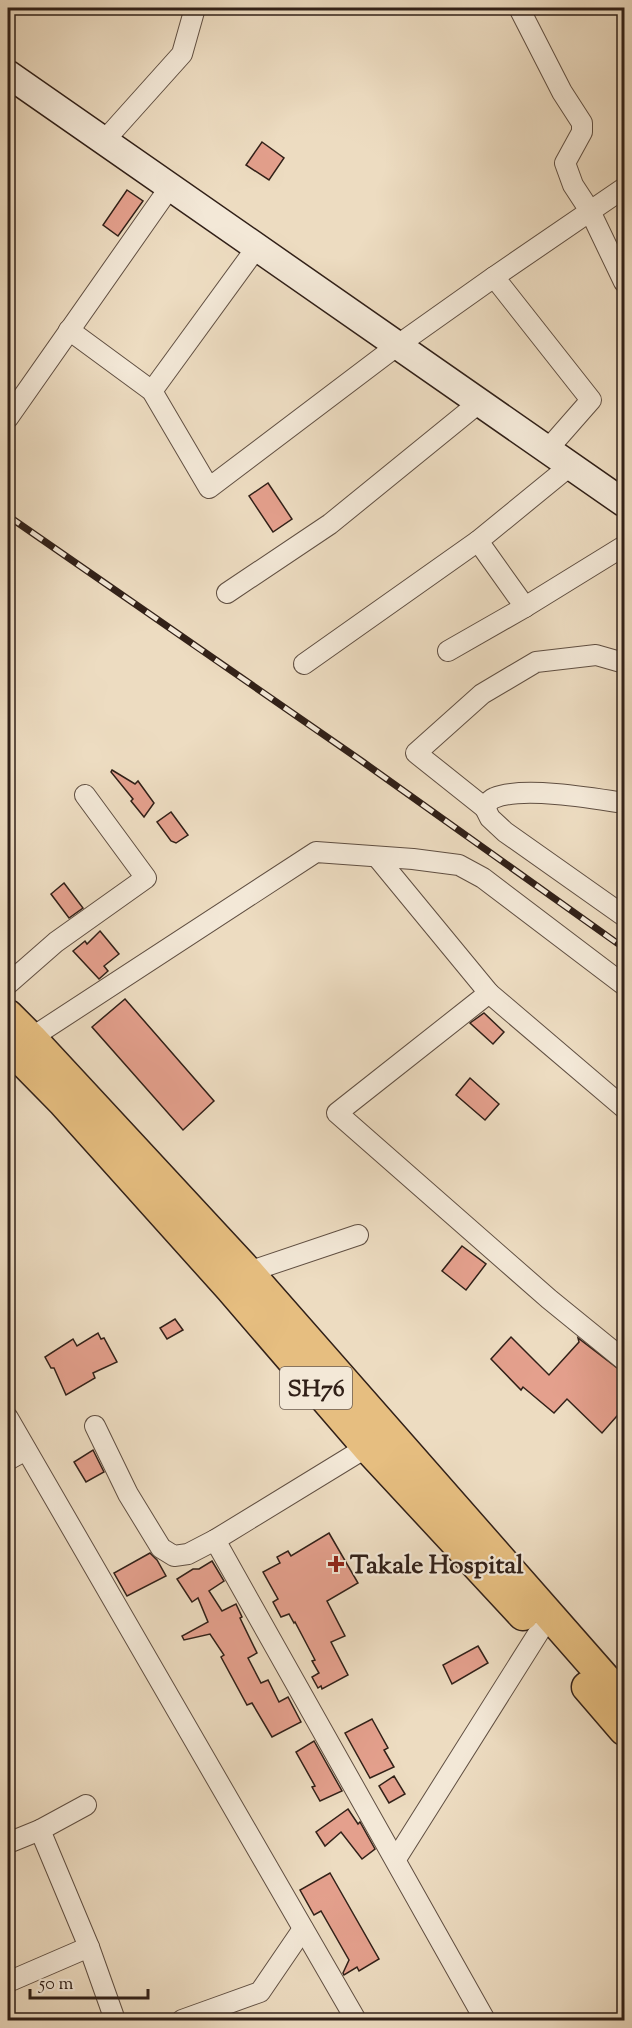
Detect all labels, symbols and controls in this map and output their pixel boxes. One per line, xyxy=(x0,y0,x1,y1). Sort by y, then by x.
road number: SH76 xyxy=(280,1367,352,1409)
place label: Takale Hospital xyxy=(350,1548,524,1585)
marker: Takale Hospital xyxy=(327,1555,345,1573)
scale bar xyxy=(30,1962,148,2000)
text: 50 m xyxy=(38,1972,74,1998)

